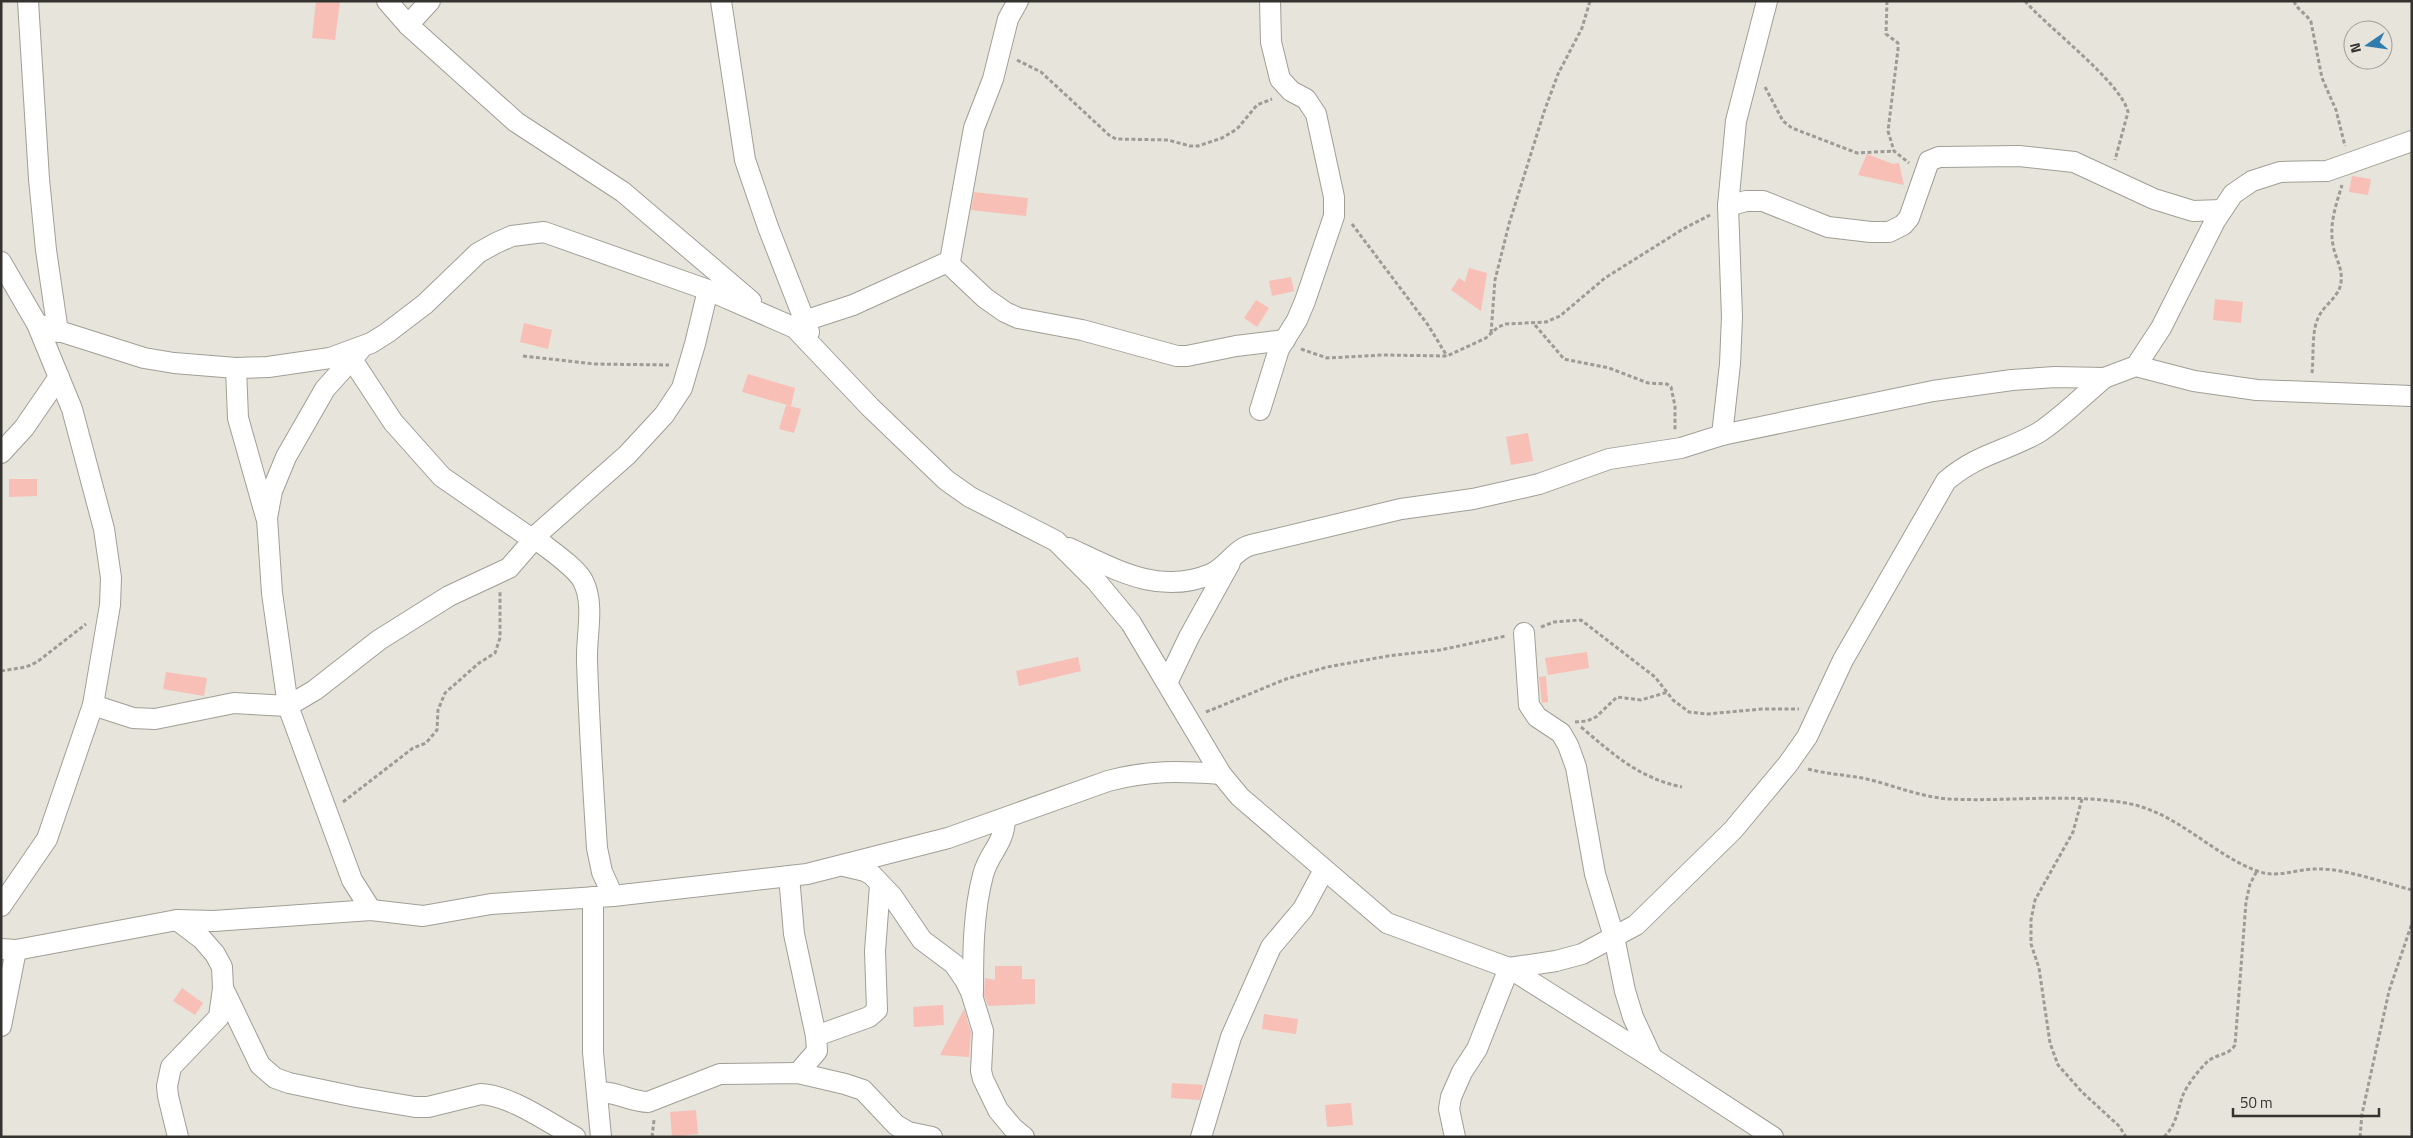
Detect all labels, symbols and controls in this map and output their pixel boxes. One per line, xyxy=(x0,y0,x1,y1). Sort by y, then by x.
north arrow xyxy=(2343,20,2393,70)
text: N xyxy=(2344,41,2366,55)
scale bar xyxy=(2233,1086,2379,1118)
text: 50 m xyxy=(2240,1091,2273,1114)

